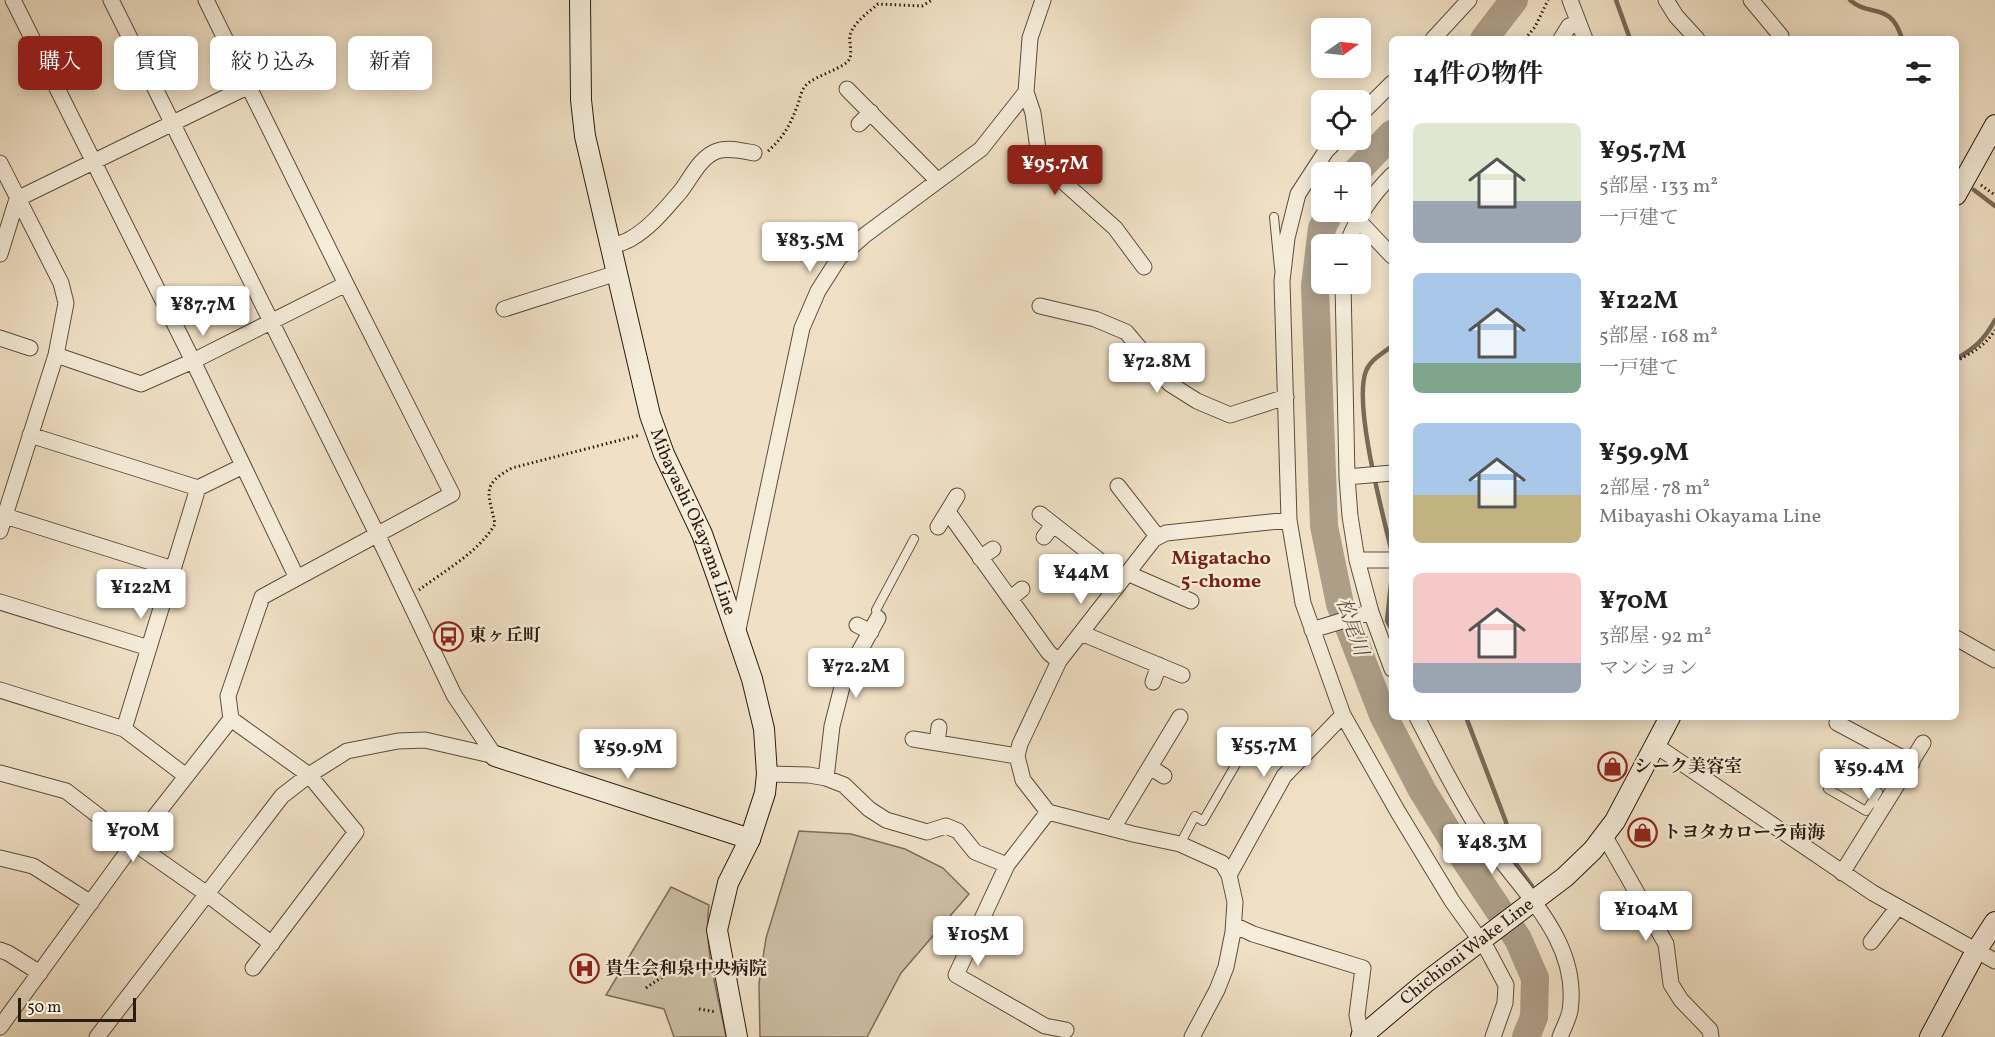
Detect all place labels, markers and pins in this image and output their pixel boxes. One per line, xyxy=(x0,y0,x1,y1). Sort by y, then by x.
pin: ¥95.7M xyxy=(1006,145,1104,196)
pin: ¥83.5M xyxy=(761,222,859,273)
pin: ¥87.7M xyxy=(154,286,252,337)
pin: ¥72.8M xyxy=(1108,343,1206,394)
pin: ¥44M xyxy=(1045,554,1117,605)
pin: ¥122M xyxy=(99,569,183,620)
bus stop icon: 東ヶ丘町 xyxy=(432,620,464,652)
place label: 東ヶ丘町 xyxy=(469,624,541,649)
pin: ¥72.2M xyxy=(807,648,905,699)
pin: ¥55.7M xyxy=(1215,727,1313,778)
pin: ¥59.9M xyxy=(579,729,677,780)
pin: ¥59.4M xyxy=(1820,749,1918,800)
shop icon: シーク美容室 xyxy=(1597,751,1629,783)
place label: シーク美容室 xyxy=(1634,755,1742,780)
pin: ¥70M xyxy=(97,812,169,863)
shop icon: トヨタカローラ南海 xyxy=(1626,817,1658,849)
place label: トヨタカローラ南海 xyxy=(1663,821,1826,846)
pin: ¥48.3M xyxy=(1443,824,1541,875)
pin: ¥104M xyxy=(1604,891,1688,942)
pin: ¥105M xyxy=(936,916,1020,967)
hospital icon: 貴生会和泉中央病院 xyxy=(568,953,600,985)
place label: 貴生会和泉中央病院 xyxy=(605,957,767,982)

